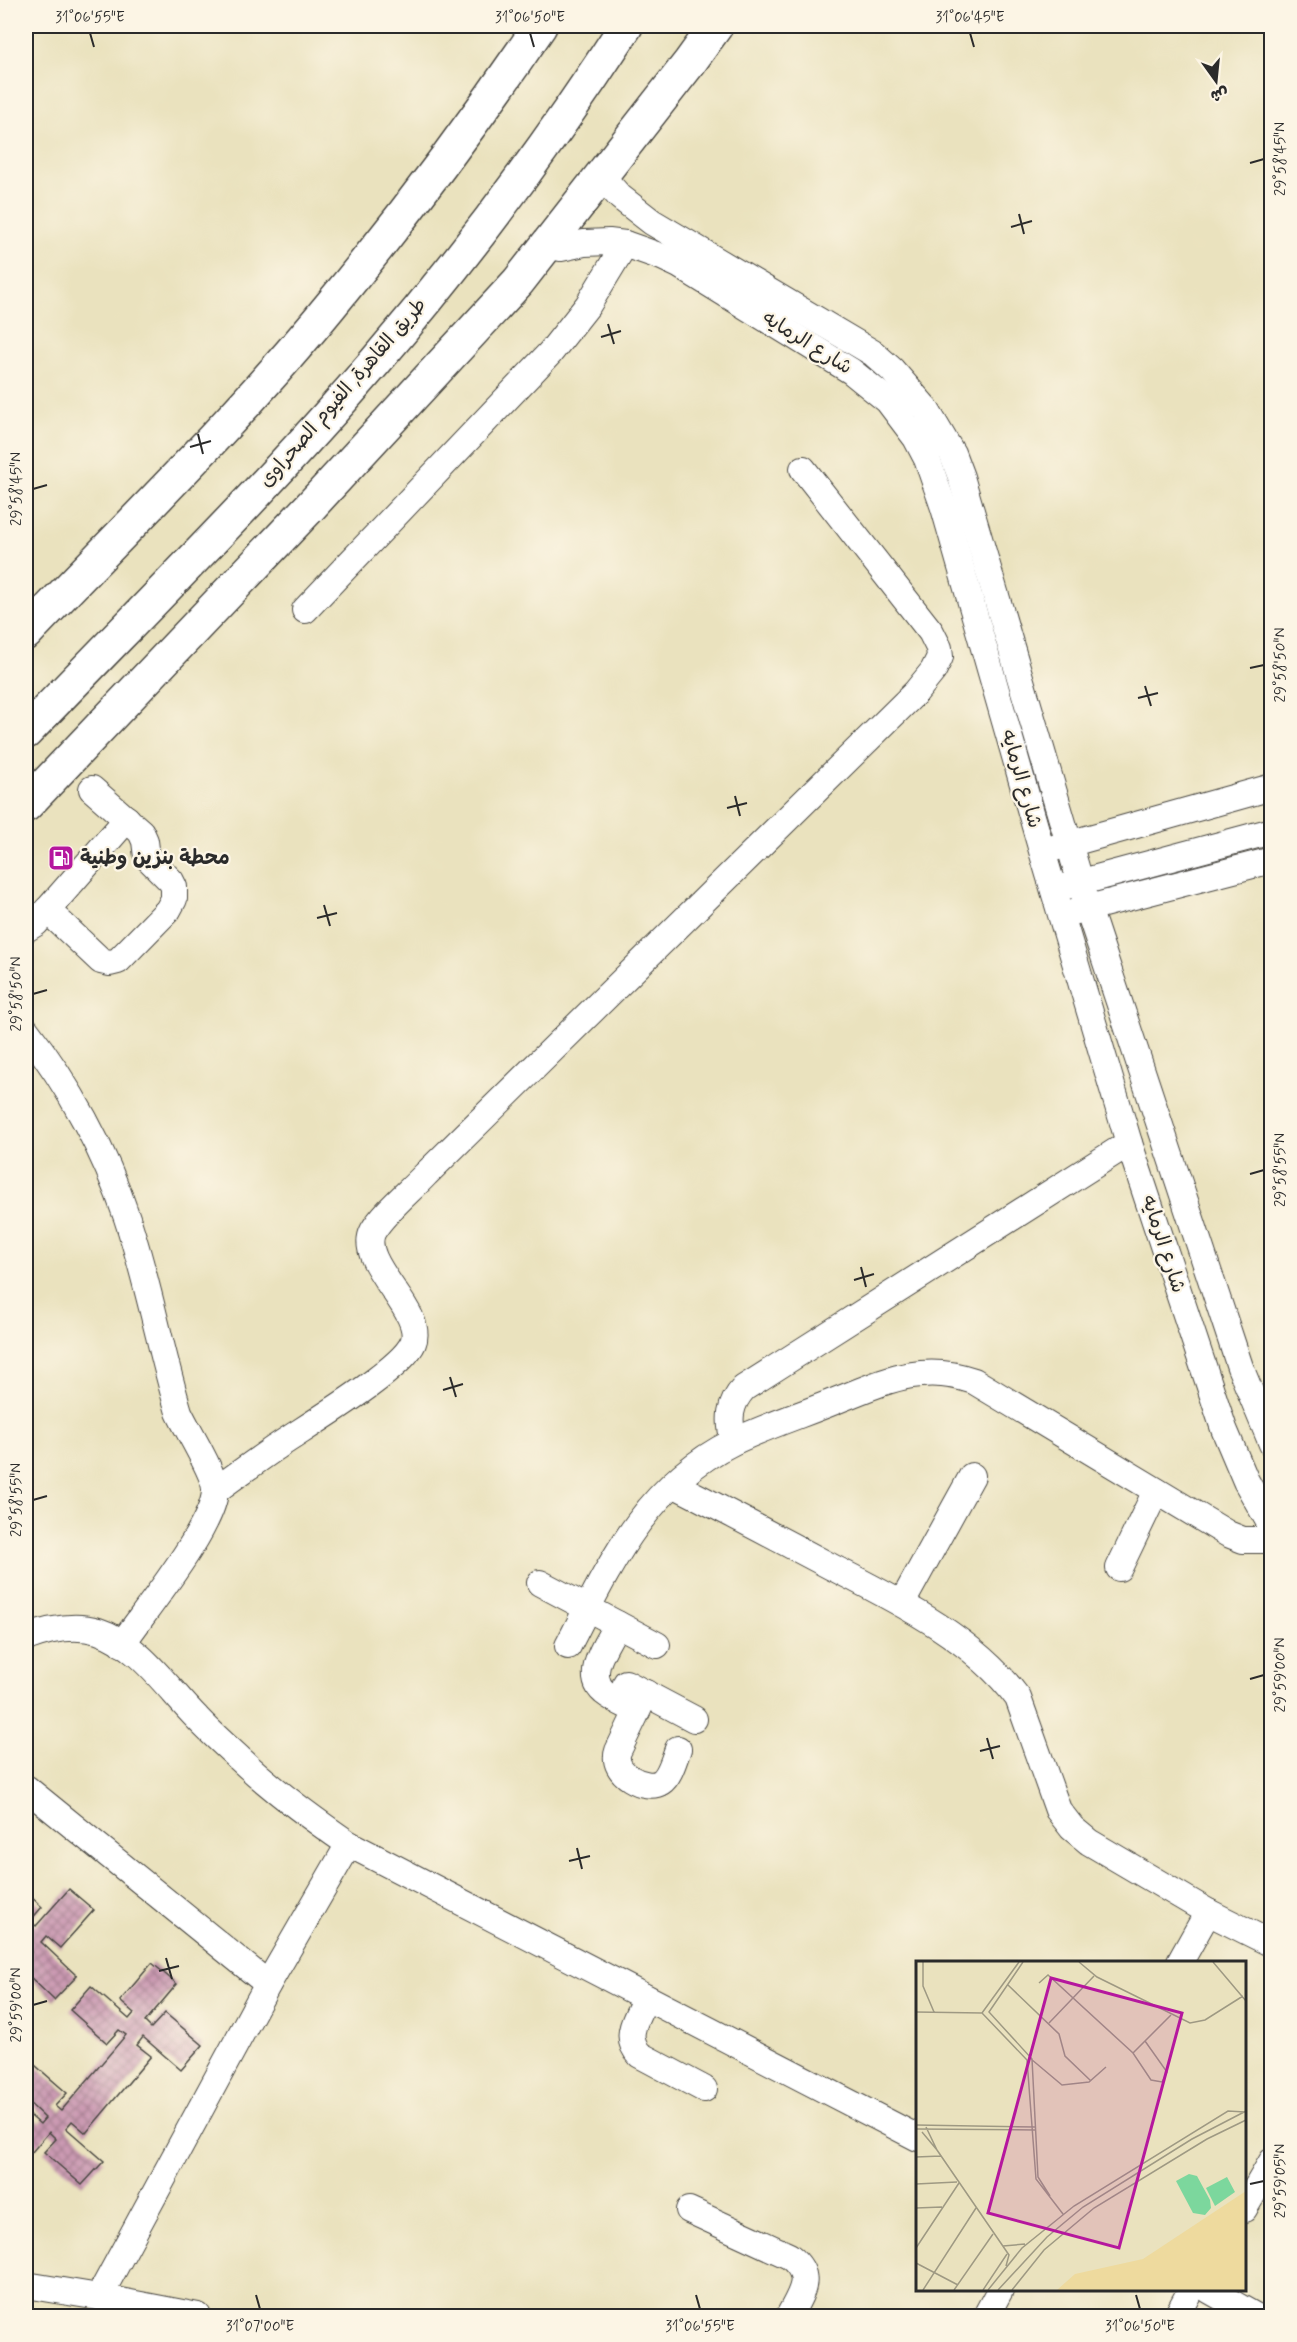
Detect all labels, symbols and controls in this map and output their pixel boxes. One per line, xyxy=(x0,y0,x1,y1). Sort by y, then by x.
text: 31°06'55"E xyxy=(55,8,125,28)
text: 31°06'50"E xyxy=(495,8,565,28)
text: 31°06'45"E xyxy=(935,8,1005,28)
north arrow xyxy=(1186,51,1246,111)
text: ش xyxy=(1208,82,1231,106)
text: 29°58'45"N xyxy=(1271,122,1291,196)
street label: طريق القاهرة, الفيوم الصحراوى xyxy=(253,292,434,494)
street label: شارع الرمايه xyxy=(757,305,857,381)
text: 29°58'45"N xyxy=(7,452,27,526)
text: 29°58'50"N xyxy=(1271,628,1291,702)
street label: شارع الرمايه xyxy=(994,727,1048,831)
fuel station icon: محطة بنزين وطنية xyxy=(46,843,76,873)
place label: محطة بنزين وطنية xyxy=(80,845,230,872)
text: 29°58'50"N xyxy=(7,957,27,1031)
text: 29°58'55"N xyxy=(1271,1133,1291,1207)
street label: شارع الرمايه xyxy=(1135,1192,1191,1296)
text: 29°58'55"N xyxy=(7,1463,27,1537)
text: 29°59'00"N xyxy=(1271,1638,1291,1712)
inset map xyxy=(916,1961,1246,2291)
text: 29°59'00"N xyxy=(7,1968,27,2042)
text: 29°59'05"N xyxy=(1271,2144,1291,2218)
text: 31°07'00"E xyxy=(226,2317,295,2337)
text: 31°06'55"E xyxy=(665,2317,735,2337)
text: 31°06'50"E xyxy=(1105,2317,1175,2337)

